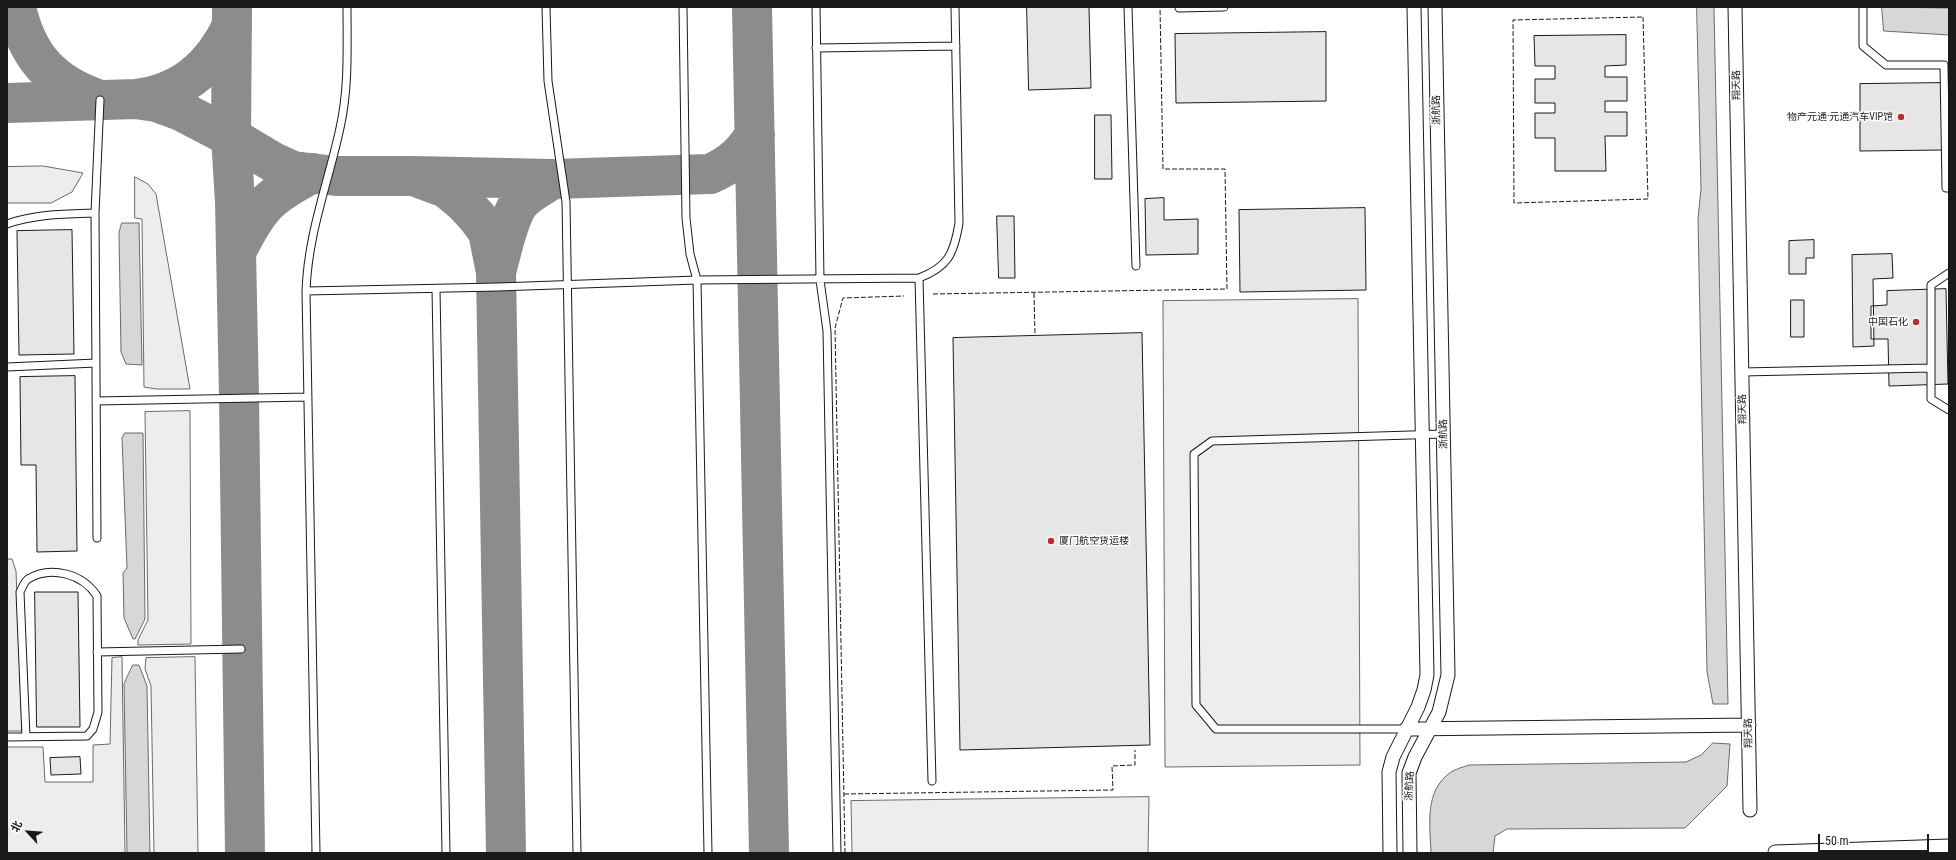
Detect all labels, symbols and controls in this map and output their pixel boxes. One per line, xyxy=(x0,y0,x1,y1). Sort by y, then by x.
street label: 翔天路 xyxy=(1731,70,1743,100)
street label: 浙航路 xyxy=(1431,95,1443,125)
place label: 物产元通·元通汽车VIP馆 xyxy=(1787,111,1893,123)
marker: 物产元通·元通汽车VIP馆 xyxy=(1896,112,1906,122)
place label: 中国石化 xyxy=(1868,316,1908,328)
marker: 中国石化 xyxy=(1911,317,1921,327)
street label: 翔天路 xyxy=(1737,394,1749,424)
street label: 浙航路 xyxy=(1438,419,1450,449)
place label: 厦门航空货运楼 xyxy=(1059,535,1129,547)
marker: 厦门航空货运楼 xyxy=(1046,536,1056,546)
street label: 翔天路 xyxy=(1743,718,1755,748)
street label: 浙航路 xyxy=(1403,771,1417,801)
north arrow xyxy=(8,812,48,852)
text: 北 xyxy=(9,819,25,834)
scale bar xyxy=(1820,826,1931,852)
text: 50 m xyxy=(1825,834,1849,848)

